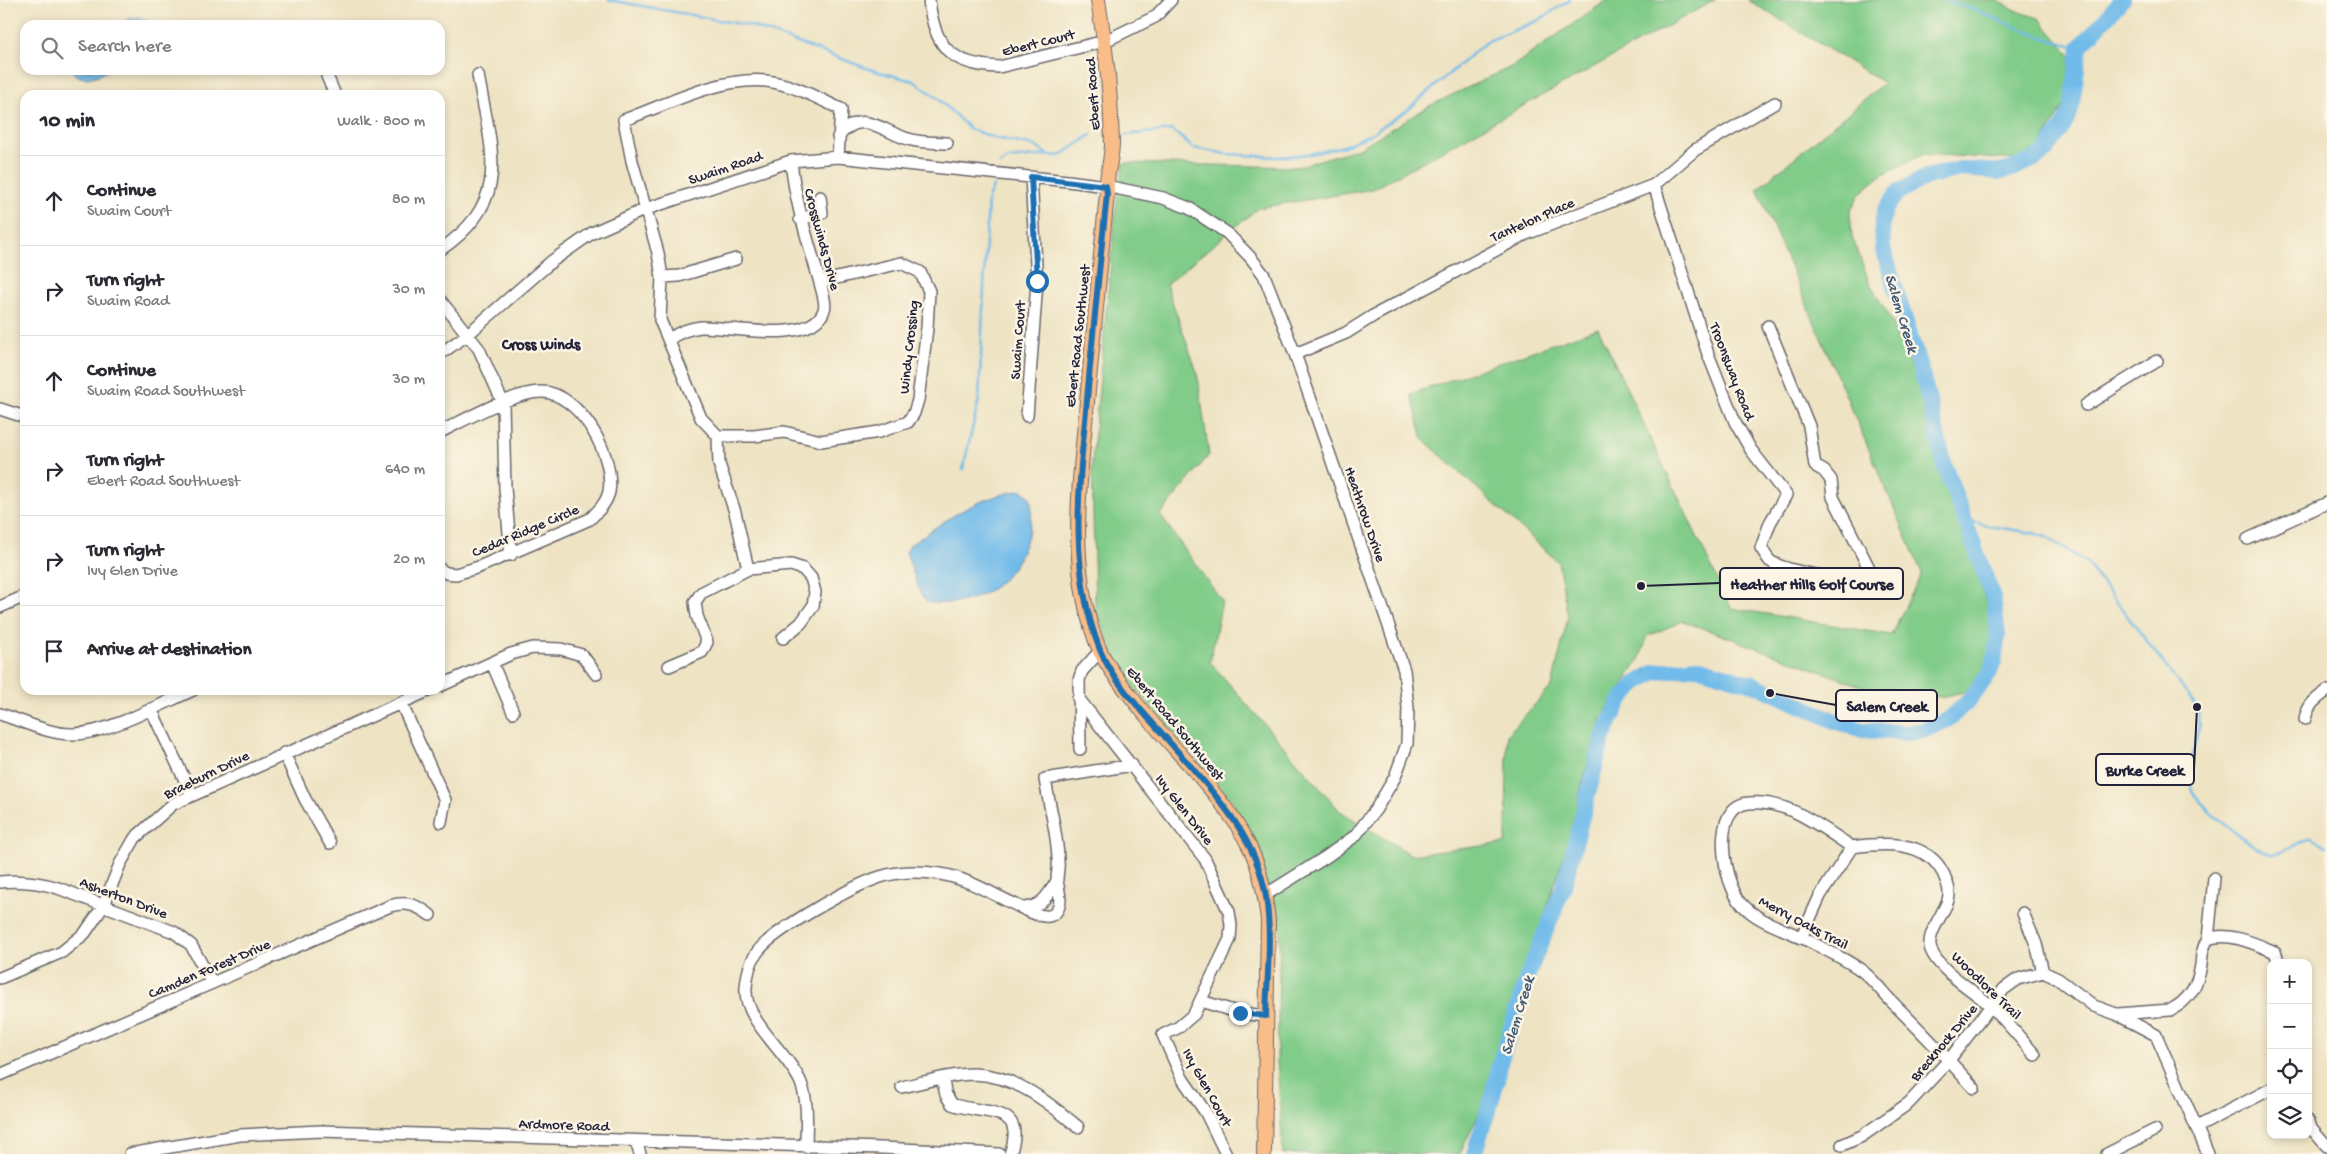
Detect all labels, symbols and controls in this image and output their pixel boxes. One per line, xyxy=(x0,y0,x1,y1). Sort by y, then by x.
search box xyxy=(20,20,445,75)
street label: Ebert Court xyxy=(1000,26,1079,62)
icon: search xyxy=(38,34,66,62)
text: Search here xyxy=(78,36,172,59)
street label: Ebert Road xyxy=(1082,56,1106,131)
text: 10 min xyxy=(40,110,95,135)
text: Walk · 800 m xyxy=(337,113,425,132)
street label: Swaim Road xyxy=(686,147,766,190)
text: Continue xyxy=(87,180,156,203)
icon: ahead xyxy=(40,187,68,215)
street label: Crosswinds Drive xyxy=(799,187,843,293)
text: 80 m xyxy=(392,191,425,210)
street label: Tantelon Place xyxy=(1487,194,1578,248)
text: Swaim Court xyxy=(87,203,171,222)
street label: Ebert Road Southwest xyxy=(1063,262,1096,408)
text: Turn right xyxy=(87,270,163,293)
route start xyxy=(1026,270,1049,293)
water label: Salem Creek xyxy=(1879,272,1921,357)
icon: right xyxy=(40,277,68,305)
text: 30 m xyxy=(392,281,425,300)
text: Swaim Road xyxy=(87,293,169,312)
street label: Swaim Court xyxy=(1007,298,1031,380)
street label: Windy Crossing xyxy=(896,300,924,395)
street label: Troonsway Road xyxy=(1704,320,1758,424)
district label: Cross Winds xyxy=(501,337,581,356)
text: Continue xyxy=(87,360,156,383)
icon: ahead xyxy=(40,367,68,395)
text: 30 m xyxy=(392,371,425,390)
text: Swaim Road Southwest xyxy=(87,383,245,402)
text: Turn right xyxy=(87,450,163,473)
icon: right xyxy=(40,457,68,485)
text: 640 m xyxy=(385,461,425,480)
street label: Heathrow Drive xyxy=(1339,465,1389,565)
text: Ebert Road Southwest xyxy=(87,473,240,492)
street label: Cedar Ridge Circle xyxy=(470,501,582,562)
text: Turn right xyxy=(87,540,163,563)
icon: right xyxy=(40,547,68,575)
text: 20 m xyxy=(393,551,425,570)
text: Ivy Glen Drive xyxy=(87,563,178,582)
callout: Heather Hills Golf Course xyxy=(1720,568,1903,599)
text: Heather Hills Golf Course xyxy=(1730,576,1894,596)
icon: arrive xyxy=(40,637,68,665)
text: Arrive at destination xyxy=(87,639,251,662)
street label: Ebert Road Southwest xyxy=(1122,664,1229,786)
callout: Salem Creek xyxy=(1836,690,1937,721)
text: Salem Creek xyxy=(1846,699,1929,718)
street label: Braeburn Drive xyxy=(160,747,253,805)
callout: Burke Creek xyxy=(2096,754,2194,785)
text: Burke Creek xyxy=(2105,763,2186,782)
street label: Ivy Glen Drive xyxy=(1150,771,1217,849)
street label: Asherton Drive xyxy=(77,874,170,924)
street label: Merry Oaks Trail xyxy=(1755,893,1851,955)
street label: Camden Forest Drive xyxy=(146,936,274,1004)
street label: Woodlore Trail xyxy=(1947,948,2025,1024)
map controls xyxy=(2267,959,2312,1139)
button: + xyxy=(2267,959,2312,1004)
water label: Salem Creek xyxy=(1498,973,1541,1058)
street label: Brecknock Drive xyxy=(1906,1001,1982,1086)
route end xyxy=(1229,1002,1252,1025)
button: − xyxy=(2267,1004,2312,1049)
street label: Ivy Glen Court xyxy=(1177,1046,1236,1132)
button: locate xyxy=(2267,1049,2312,1094)
button: layers xyxy=(2267,1094,2312,1139)
street label: Ardmore Road xyxy=(518,1115,611,1137)

